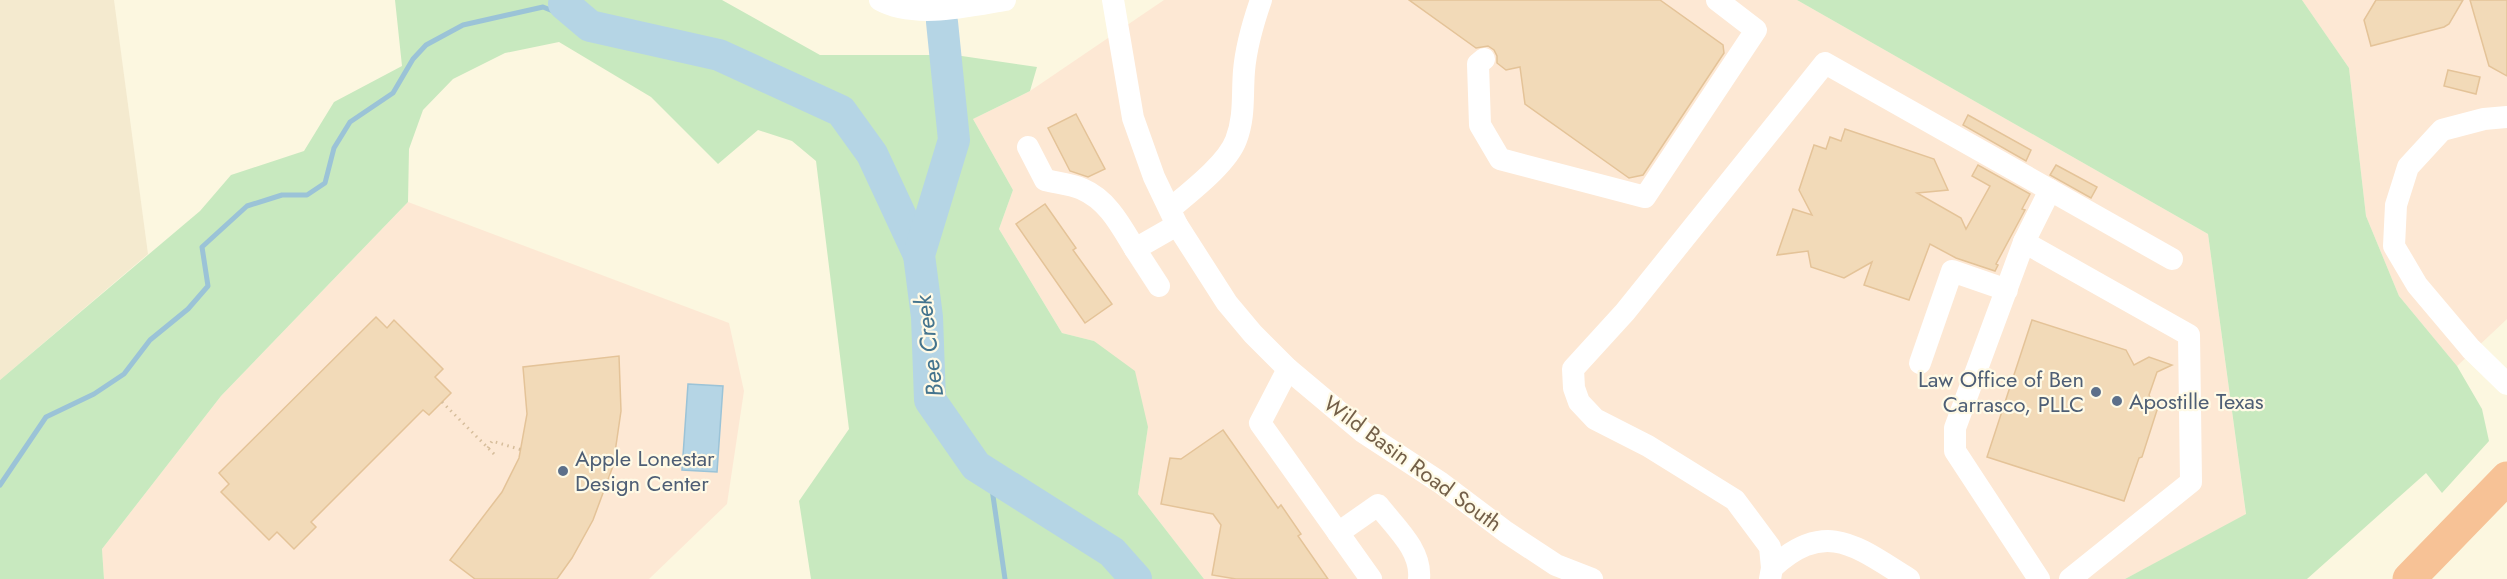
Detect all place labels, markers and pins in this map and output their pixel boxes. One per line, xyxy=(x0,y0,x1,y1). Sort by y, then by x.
place label: Law Office of Ben Carrasco, PLLC xyxy=(1918,363,2084,420)
marker: Law Office of Ben Carrasco, PLLC xyxy=(2089,385,2103,399)
place label: Apostille Texas xyxy=(2129,385,2264,417)
marker: Apostille Texas xyxy=(2110,394,2124,408)
place label: Apple Lonestar Design Center xyxy=(575,442,715,499)
marker: Apple Lonestar Design Center xyxy=(556,464,570,478)

